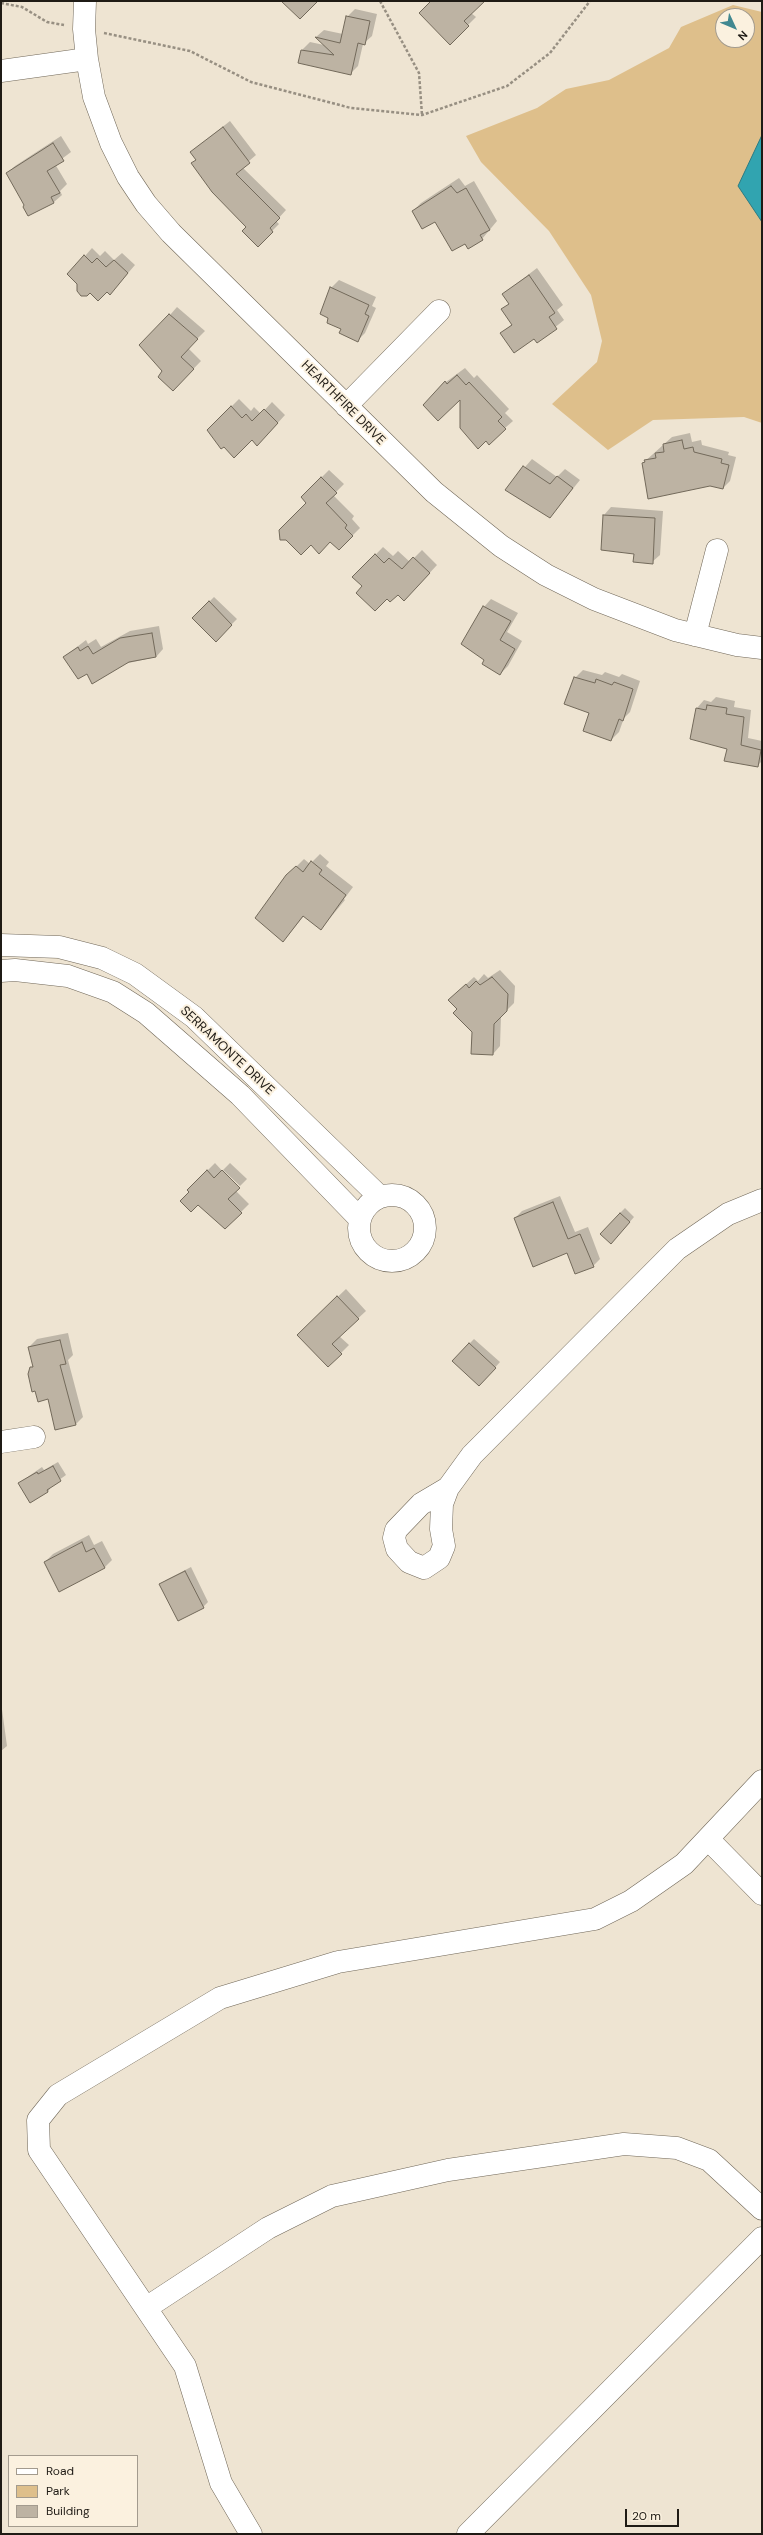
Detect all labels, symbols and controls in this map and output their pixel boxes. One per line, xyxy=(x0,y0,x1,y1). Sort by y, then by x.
north arrow xyxy=(715,8,755,48)
text: N xyxy=(735,28,751,43)
street label: HEARTHFIRE DRIVE xyxy=(298,358,388,448)
street label: SERRAMONTE DRIVE xyxy=(177,1003,277,1099)
legend xyxy=(8,2455,138,2527)
text: Road xyxy=(46,2463,74,2479)
text: Park xyxy=(46,2483,70,2499)
scale bar xyxy=(627,2501,681,2527)
text: Building xyxy=(46,2503,90,2519)
text: 20 m xyxy=(632,2508,661,2524)

